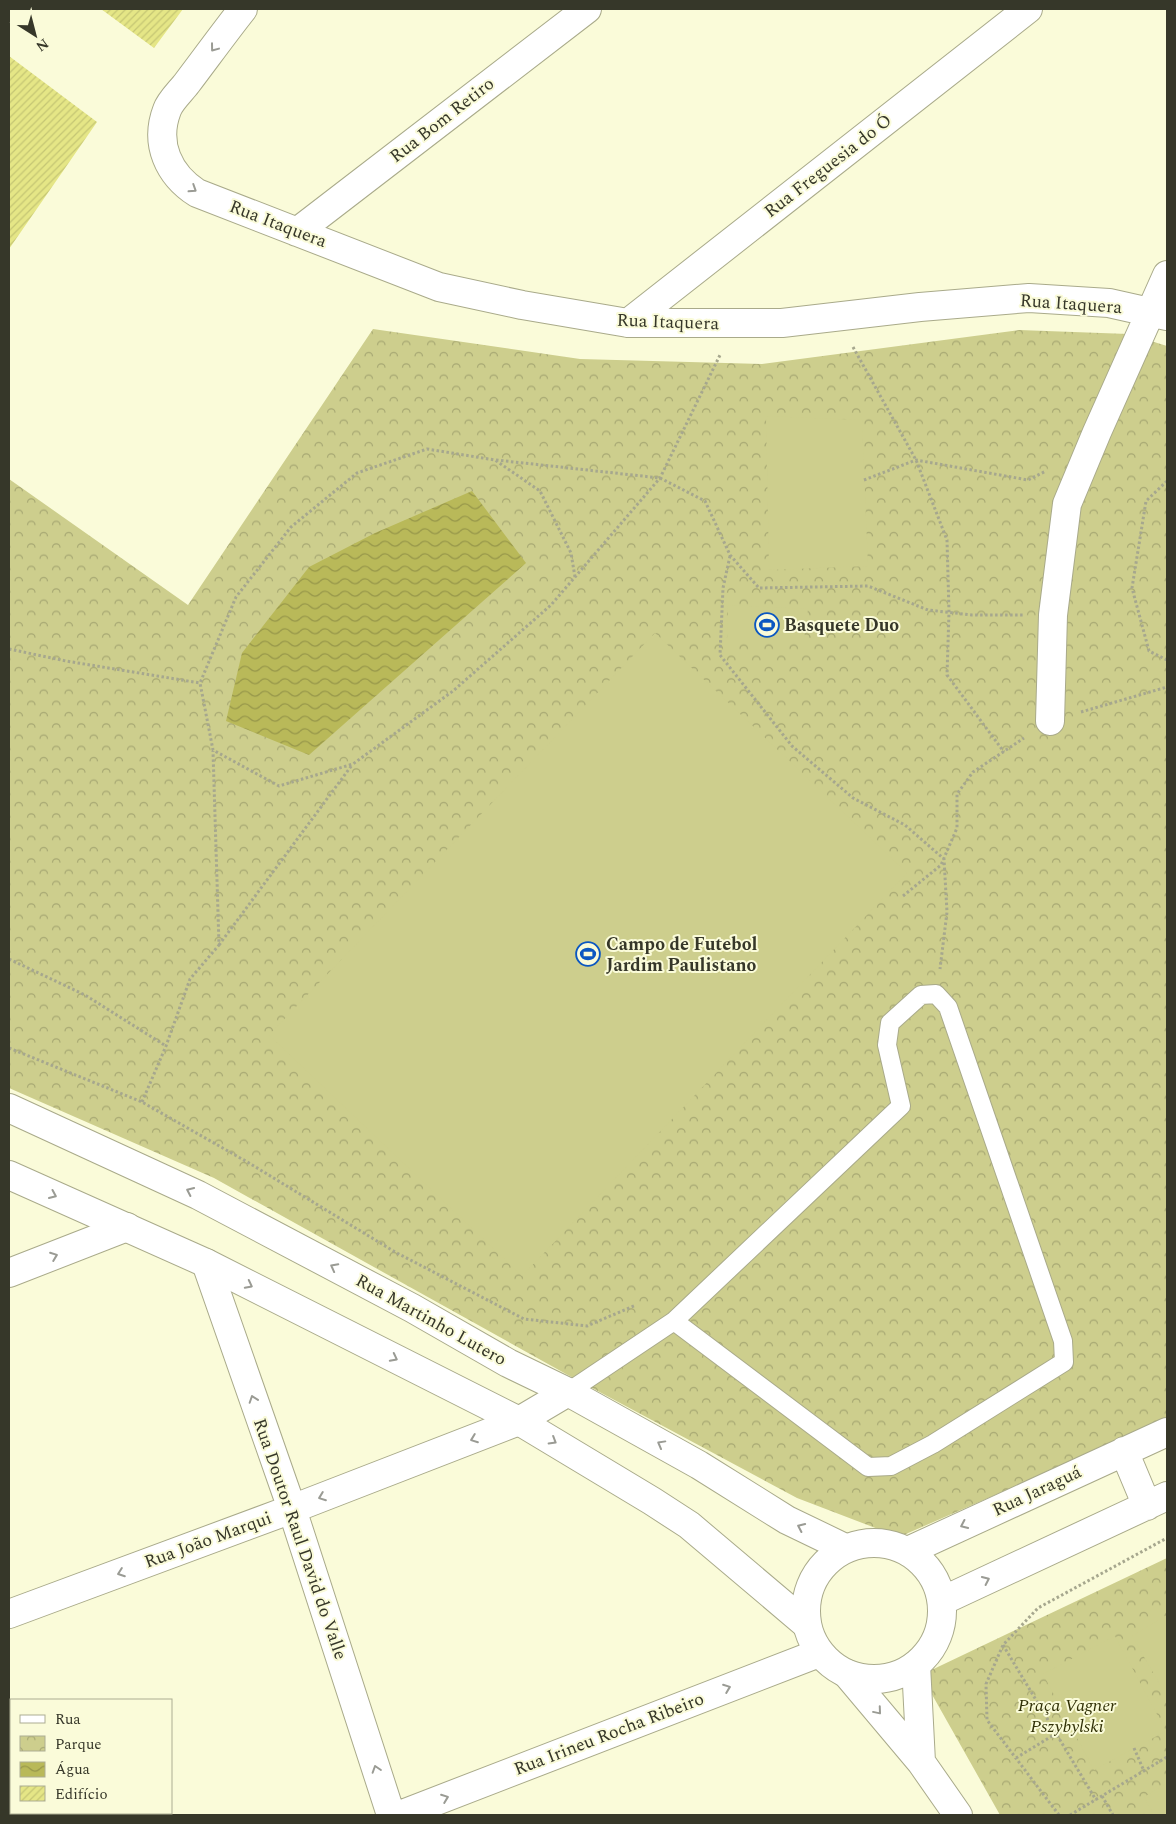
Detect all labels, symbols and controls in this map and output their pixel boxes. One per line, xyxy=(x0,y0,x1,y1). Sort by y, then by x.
north arrow xyxy=(10,10,60,60)
text: N xyxy=(32,33,53,57)
one-way arrow xyxy=(211,42,219,51)
street label: Rua Bom Retiro xyxy=(384,70,500,170)
street label: Rua Freguesia do Ó xyxy=(758,107,898,225)
one-way arrow xyxy=(187,183,197,192)
street label: Rua Itaquera xyxy=(225,193,331,255)
street label: Rua Itaquera xyxy=(1019,287,1123,321)
street label: Rua Itaquera xyxy=(616,307,720,337)
sports icon: Basquete Duo xyxy=(754,612,780,638)
place label: Basquete Duo xyxy=(784,612,899,639)
place label: Campo de Futebol Jardim Paulistano xyxy=(606,931,758,979)
sports icon: Campo de Futebol Jardim Paulistano xyxy=(575,941,601,967)
one-way arrow xyxy=(186,1187,195,1197)
one-way arrow xyxy=(48,1188,57,1199)
one-way arrow xyxy=(49,1252,58,1262)
one-way arrow xyxy=(330,1263,339,1273)
street label: Rua Martinho Lutero xyxy=(351,1267,511,1373)
one-way arrow xyxy=(243,1279,252,1289)
one-way arrow xyxy=(389,1352,398,1362)
one-way arrow xyxy=(249,1395,259,1404)
street label: Rua Doutor Raul David do Valle xyxy=(246,1415,354,1663)
one-way arrow xyxy=(470,1432,479,1443)
one-way arrow xyxy=(548,1435,557,1445)
one-way arrow xyxy=(658,1441,667,1451)
street label: Rua Jaraguá xyxy=(988,1459,1086,1523)
one-way arrow xyxy=(318,1491,327,1501)
street label: Rua João Marqui xyxy=(141,1504,275,1576)
one-way arrow xyxy=(960,1519,969,1529)
one-way arrow xyxy=(797,1523,806,1533)
one-way arrow xyxy=(117,1566,126,1577)
one-way arrow xyxy=(981,1576,990,1586)
one-way arrow xyxy=(723,1684,731,1694)
street label: Rua Irineu Rocha Ribeiro xyxy=(510,1685,708,1783)
park label: Praça Vagner Pszybylski xyxy=(1018,1692,1117,1740)
legend xyxy=(10,1699,172,1814)
one-way arrow xyxy=(873,1706,882,1715)
text: Rua xyxy=(55,1708,81,1731)
text: Parque xyxy=(55,1733,102,1756)
text: Água xyxy=(55,1758,91,1781)
one-way arrow xyxy=(372,1765,382,1774)
text: Edifício xyxy=(55,1783,108,1806)
one-way arrow xyxy=(441,1793,449,1803)

